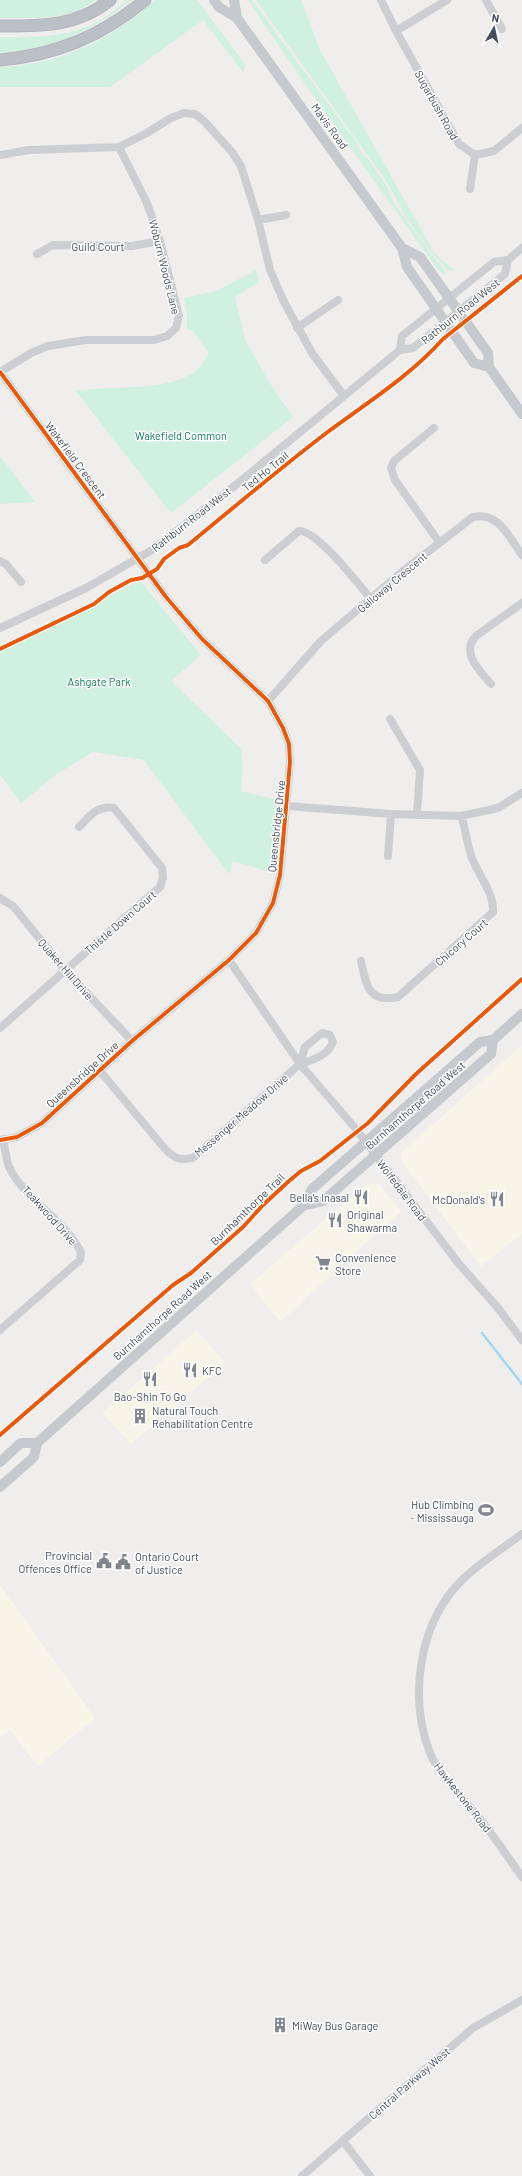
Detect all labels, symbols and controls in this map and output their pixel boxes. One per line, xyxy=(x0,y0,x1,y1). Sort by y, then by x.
north arrow xyxy=(474,8,514,48)
text: N xyxy=(491,11,500,25)
street label: Sugarbush Road xyxy=(413,68,461,142)
street label: Mavis Road xyxy=(309,101,351,151)
street label: Woburn Woods Lane xyxy=(147,218,183,316)
street label: Guild Court xyxy=(72,240,124,253)
street label: Rathburn Road West xyxy=(418,275,502,347)
street label: Wakefield Crescent xyxy=(43,419,109,501)
park label: Wakefield Common xyxy=(135,429,227,442)
street label: Ted Ho Trail xyxy=(239,448,291,494)
street label: Rathburn Road West xyxy=(149,484,233,554)
street label: Galloway Crescent xyxy=(355,549,429,615)
park label: Ashgate Park xyxy=(68,675,131,688)
street label: Queensbridge Drive xyxy=(265,779,287,873)
street label: Thistle Down Court xyxy=(82,887,158,957)
street label: Chicory Court xyxy=(432,916,490,968)
street label: Quaker Hill Drive xyxy=(36,936,96,1002)
street label: Queensbridge Drive xyxy=(43,1038,121,1110)
street label: Burnhamthorpe Road West xyxy=(363,1058,467,1152)
street label: Messenger Meadow Drive xyxy=(192,1071,290,1159)
street label: Wolfedale Road xyxy=(375,1157,429,1223)
street label: Burnhamthorpe Trail xyxy=(207,1170,287,1248)
street label: Teakwood Drive xyxy=(20,1183,80,1247)
restaurant icon: Bella’s Inasal xyxy=(352,1188,370,1206)
restaurant icon: McDonald's xyxy=(488,1190,506,1208)
place label: Bella’s Inasal xyxy=(289,1191,349,1204)
place label: McDonald's xyxy=(432,1193,485,1206)
place label: Original Shawarma xyxy=(347,1208,397,1234)
restaurant icon: Original Shawarma xyxy=(326,1211,344,1229)
place label: Convenience Store xyxy=(335,1251,397,1277)
supermarket icon: Convenience Store xyxy=(314,1254,332,1272)
street label: Burnhamthorpe Road West xyxy=(110,1267,214,1363)
restaurant icon: KFC xyxy=(181,1361,199,1379)
place label: KFC xyxy=(202,1364,222,1377)
restaurant icon: Bao-Shin To Go xyxy=(141,1370,159,1388)
place label: Bao-Shin To Go xyxy=(114,1390,186,1403)
place label: Natural Touch Rehabilitation Centre xyxy=(152,1404,253,1430)
building icon: Natural Touch Rehabilitation Centre xyxy=(131,1407,149,1425)
place label: Hub Climbing - Mississauga xyxy=(410,1498,474,1524)
sports icon: Hub Climbing - Mississauga xyxy=(477,1501,495,1519)
place label: Provincial Offences Office xyxy=(18,1549,92,1575)
place label: Ontario Court of Justice xyxy=(135,1550,199,1576)
public building icon: Provincial Offences Office xyxy=(95,1552,113,1570)
public building icon: Ontario Court of Justice xyxy=(114,1553,132,1571)
street label: Hawkestone Road xyxy=(432,1759,494,1835)
building icon: MiWay Bus Garage xyxy=(271,2016,289,2034)
place label: MiWay Bus Garage xyxy=(292,2019,379,2032)
street label: Central Parkway West xyxy=(366,2044,452,2122)

